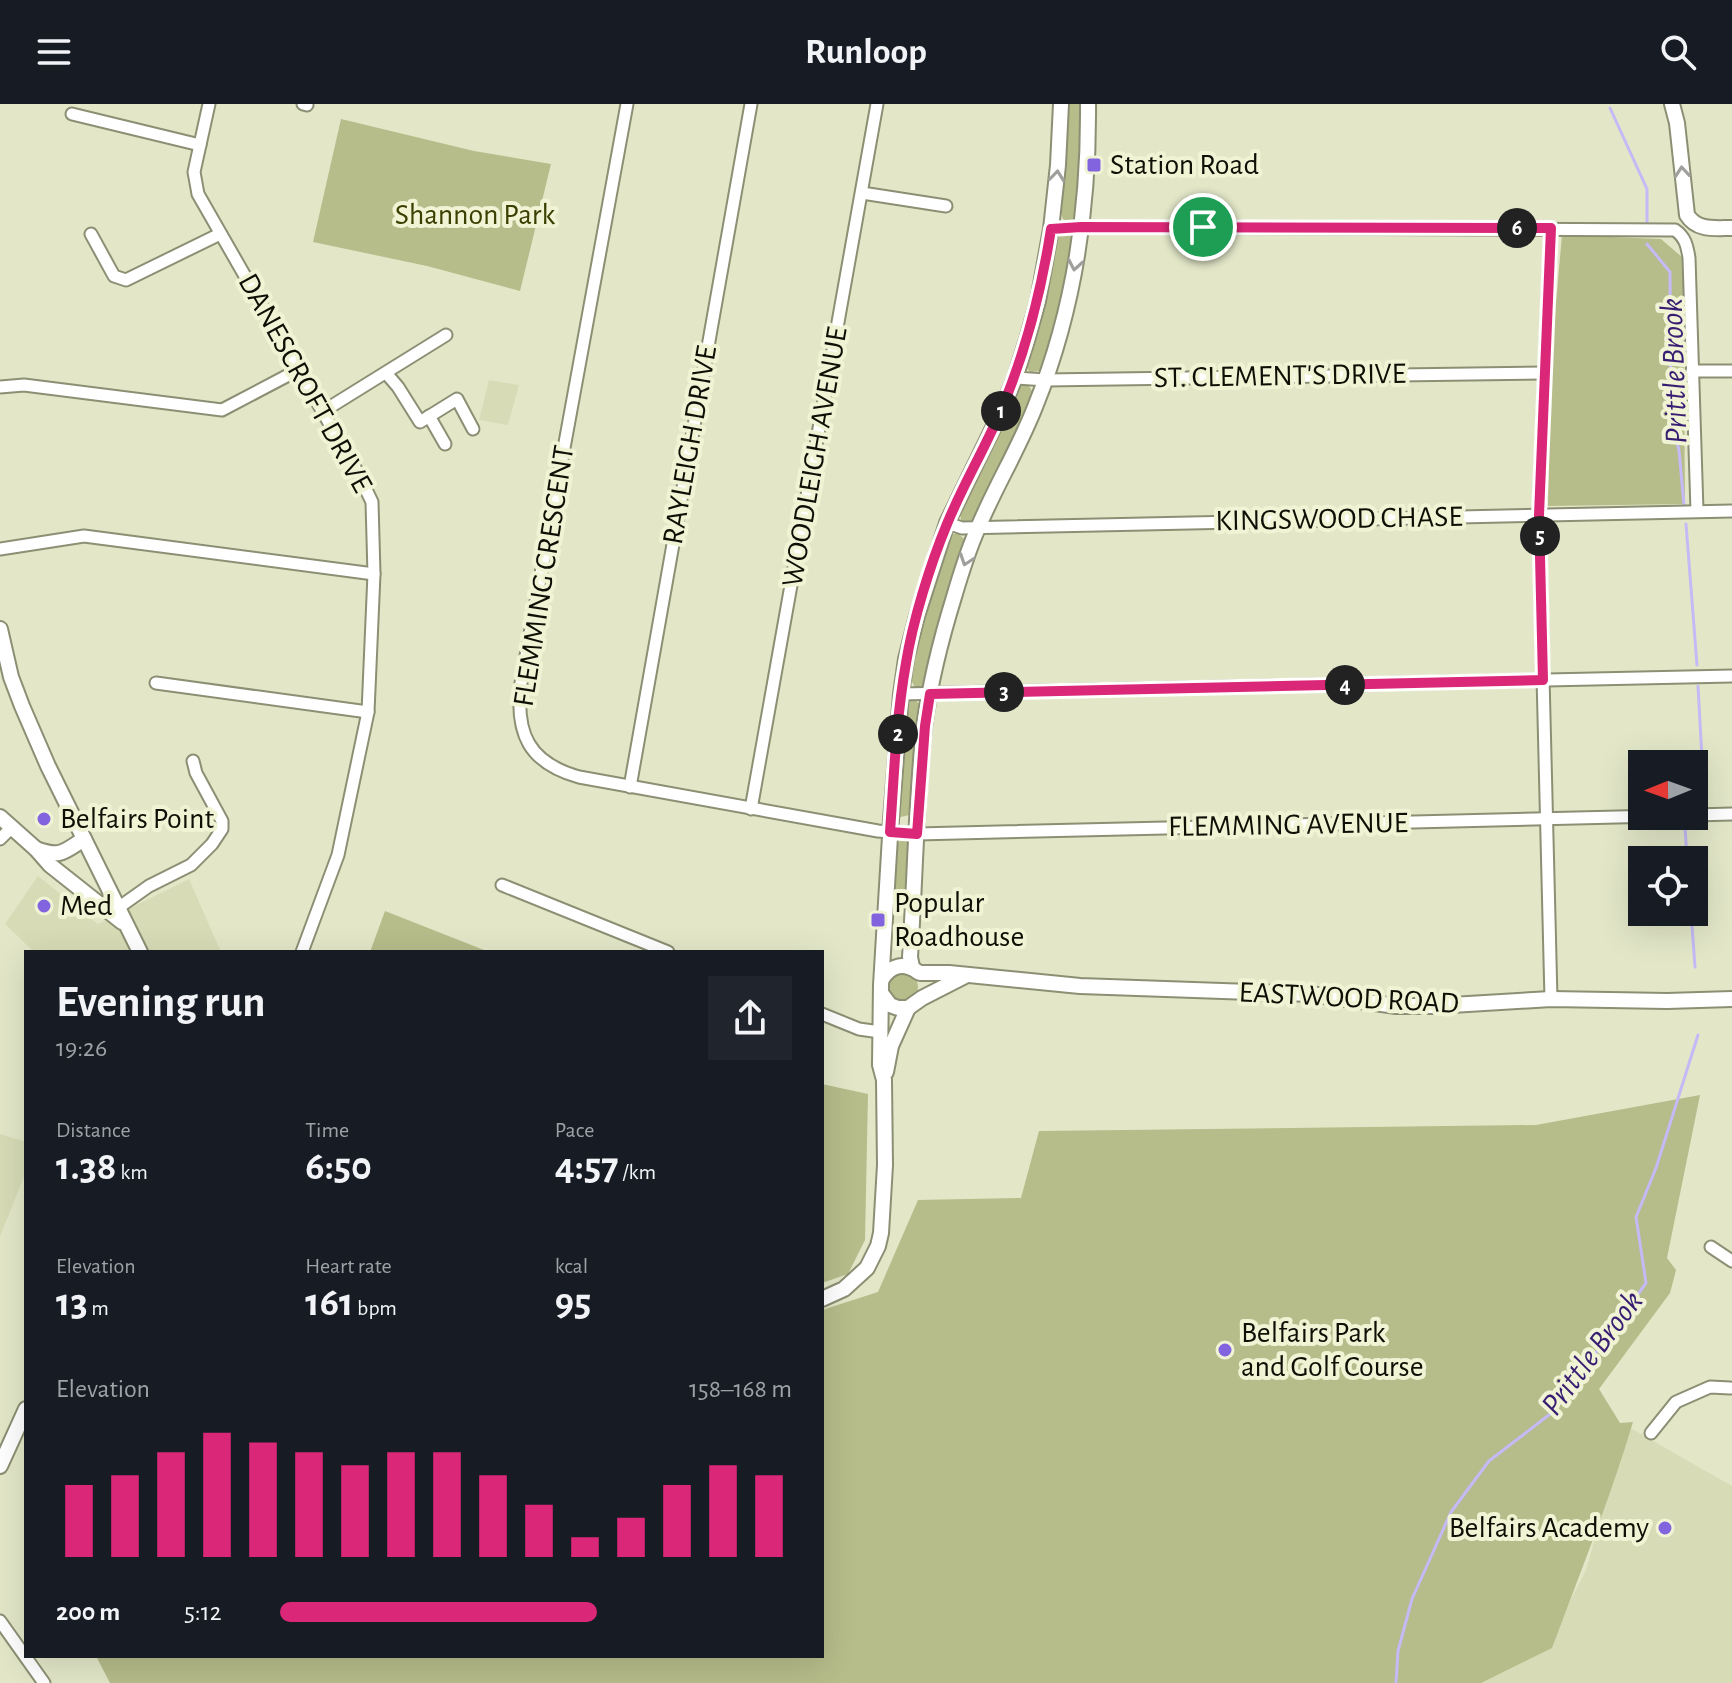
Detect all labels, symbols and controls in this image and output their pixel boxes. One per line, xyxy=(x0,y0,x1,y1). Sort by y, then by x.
icon: menu xyxy=(32,30,76,74)
icon: search xyxy=(1656,30,1700,74)
text: Runloop xyxy=(805,34,927,70)
place label: Station Road xyxy=(1110,150,1259,180)
marker: Station Road xyxy=(1085,156,1103,174)
one-way arrow xyxy=(1674,165,1691,178)
one-way arrow xyxy=(1048,169,1065,182)
pin xyxy=(1169,193,1237,261)
park label: Shannon Park xyxy=(395,200,555,230)
icon: arrive xyxy=(1181,205,1225,249)
pin: 6 xyxy=(1497,208,1537,248)
text: 6 xyxy=(1512,217,1522,239)
one-way arrow xyxy=(1068,258,1085,272)
street label: DANESCROFT DRIVE xyxy=(233,269,377,497)
water label: Prittle Brook xyxy=(1655,297,1693,445)
street label: WOODLEIGH AVENUE xyxy=(777,325,853,589)
street label: RAYLEIGH DRIVE xyxy=(658,343,722,547)
street label: ST. CLEMENT'S DRIVE xyxy=(1154,359,1406,393)
pin: 1 xyxy=(981,391,1021,431)
text: 1 xyxy=(997,400,1005,422)
street label: FLEMMING CRESCENT xyxy=(509,443,580,709)
street label: KINGSWOOD CHASE xyxy=(1215,502,1463,536)
pin: 5 xyxy=(1520,516,1560,556)
text: 5 xyxy=(1535,525,1545,547)
one-way arrow xyxy=(959,552,976,566)
pin: 4 xyxy=(1325,665,1365,705)
pin: 3 xyxy=(984,672,1024,712)
text: 4 xyxy=(1339,674,1351,696)
text: 3 xyxy=(999,681,1009,703)
pin: 2 xyxy=(878,714,918,754)
text: 2 xyxy=(893,723,903,745)
north arrow xyxy=(1628,750,1708,830)
map controls xyxy=(1628,750,1708,926)
place label: Belfairs Point xyxy=(60,804,215,834)
street label: FLEMMING AVENUE xyxy=(1168,808,1408,842)
marker: Belfairs Point xyxy=(35,810,53,828)
button: locate xyxy=(1628,846,1708,926)
place label: Popular Roadhouse xyxy=(894,888,1024,952)
place label: Med xyxy=(60,891,112,921)
marker: Med xyxy=(35,897,53,915)
marker: Popular Roadhouse xyxy=(869,911,887,929)
button: share xyxy=(708,976,792,1060)
street label: EASTWOOD ROAD xyxy=(1238,977,1460,1019)
text: Evening run xyxy=(56,981,265,1025)
text: 19:26 xyxy=(56,1035,107,1061)
text: Distance xyxy=(56,1119,131,1141)
text: Time xyxy=(305,1119,349,1141)
text: Pace xyxy=(555,1119,594,1141)
text: 1.38 xyxy=(56,1147,117,1187)
text: 6:50 xyxy=(305,1147,372,1187)
text: 4:57 xyxy=(555,1147,619,1187)
text: km xyxy=(117,1161,148,1183)
text: /km xyxy=(619,1161,656,1183)
text: Elevation xyxy=(56,1255,136,1277)
text: Heart rate xyxy=(305,1255,392,1277)
text: kcal xyxy=(555,1255,588,1277)
text: 13 xyxy=(56,1283,88,1323)
text: 161 xyxy=(305,1283,353,1323)
text: 95 xyxy=(555,1283,591,1323)
water label: Prittle Brook xyxy=(1535,1285,1649,1421)
text: m xyxy=(88,1297,109,1319)
text: bpm xyxy=(353,1297,397,1319)
place label: Belfairs Park and Golf Course xyxy=(1241,1318,1423,1382)
marker: Belfairs Park and Golf Course xyxy=(1216,1341,1234,1359)
text: Elevation xyxy=(56,1376,150,1402)
text: 158–168 m xyxy=(689,1376,792,1402)
place label: Belfairs Academy xyxy=(1449,1513,1649,1543)
marker: Belfairs Academy xyxy=(1656,1519,1674,1537)
text: 200 m xyxy=(56,1599,120,1625)
text: 5:12 xyxy=(184,1599,222,1625)

